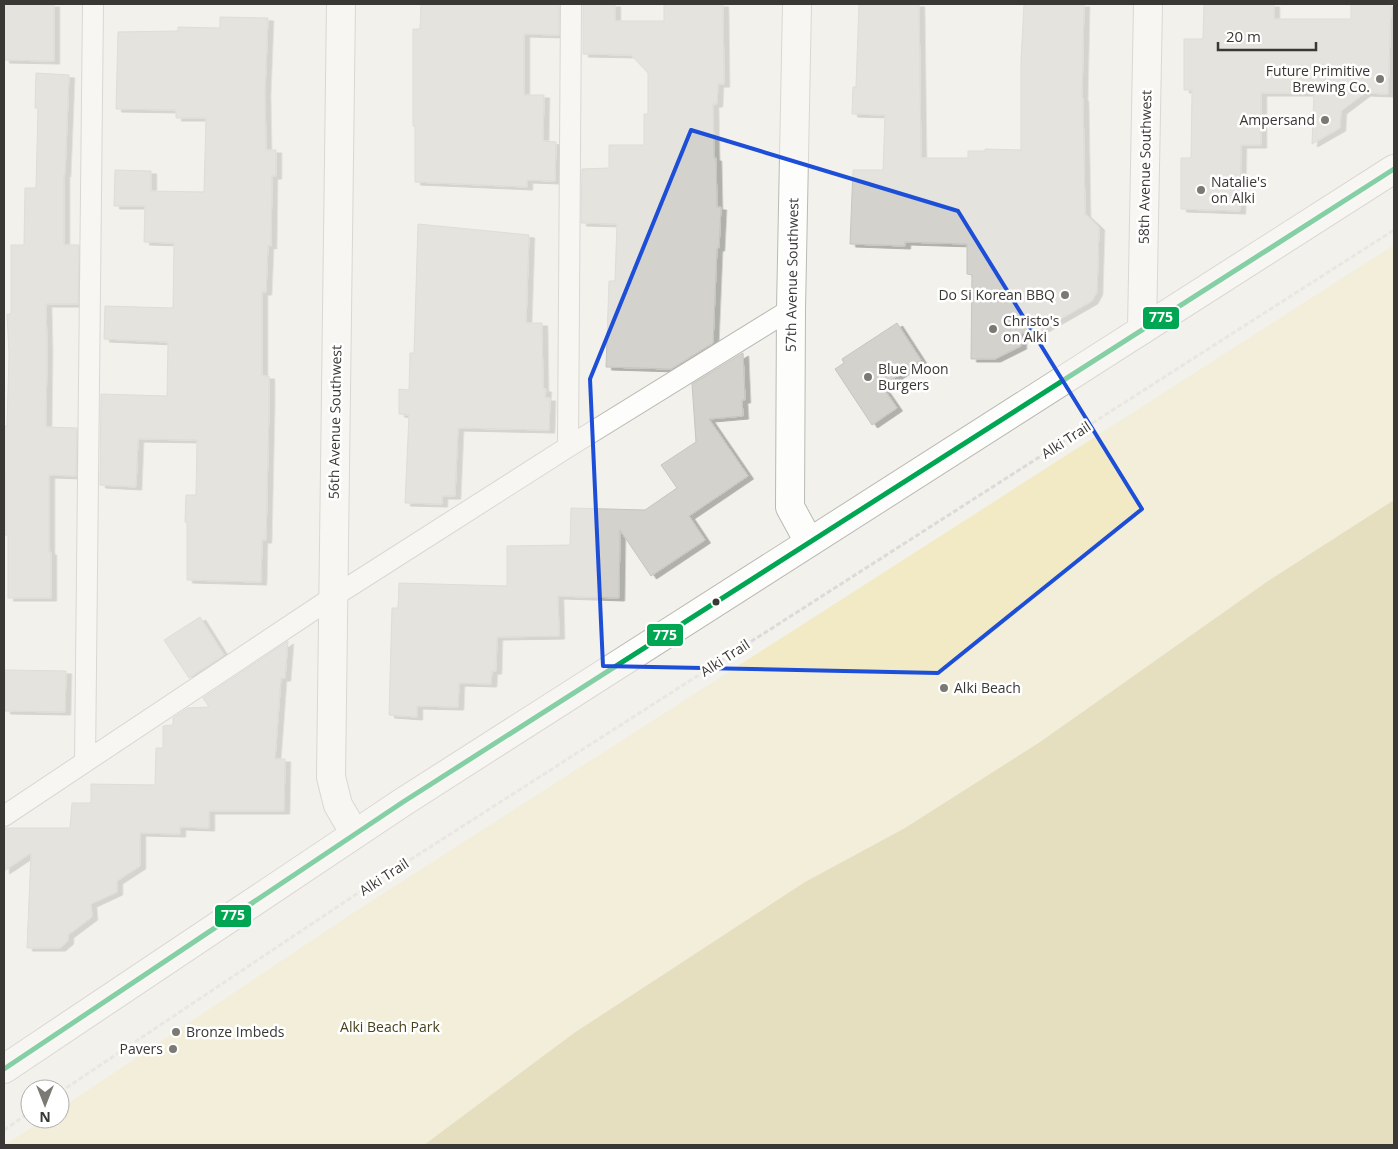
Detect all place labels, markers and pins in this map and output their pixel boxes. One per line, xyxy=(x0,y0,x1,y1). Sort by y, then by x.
place label: Future Primitive Brewing Co. xyxy=(1266,61,1370,96)
marker: Future Primitive Brewing Co. xyxy=(1374,73,1386,85)
place label: Ampersand xyxy=(1239,110,1315,129)
marker: Ampersand xyxy=(1319,114,1331,126)
place label: Natalie's on Alki xyxy=(1211,172,1267,207)
marker: Natalie's on Alki xyxy=(1195,184,1207,196)
place label: Do Si Korean BBQ xyxy=(938,285,1055,304)
marker: Do Si Korean BBQ xyxy=(1059,289,1071,301)
place label: Christo's on Alki xyxy=(1003,311,1060,346)
marker: Christo's on Alki xyxy=(987,323,999,335)
place label: Blue Moon Burgers xyxy=(878,359,949,394)
marker: Blue Moon Burgers xyxy=(862,371,874,383)
unlabelled marker xyxy=(711,597,721,607)
place label: Alki Beach xyxy=(954,678,1021,697)
marker: Alki Beach xyxy=(938,682,950,694)
place label: Bronze Imbeds xyxy=(186,1022,285,1041)
marker: Bronze Imbeds xyxy=(170,1026,182,1038)
place label: Pavers xyxy=(120,1039,163,1058)
marker: Pavers xyxy=(167,1043,179,1055)

